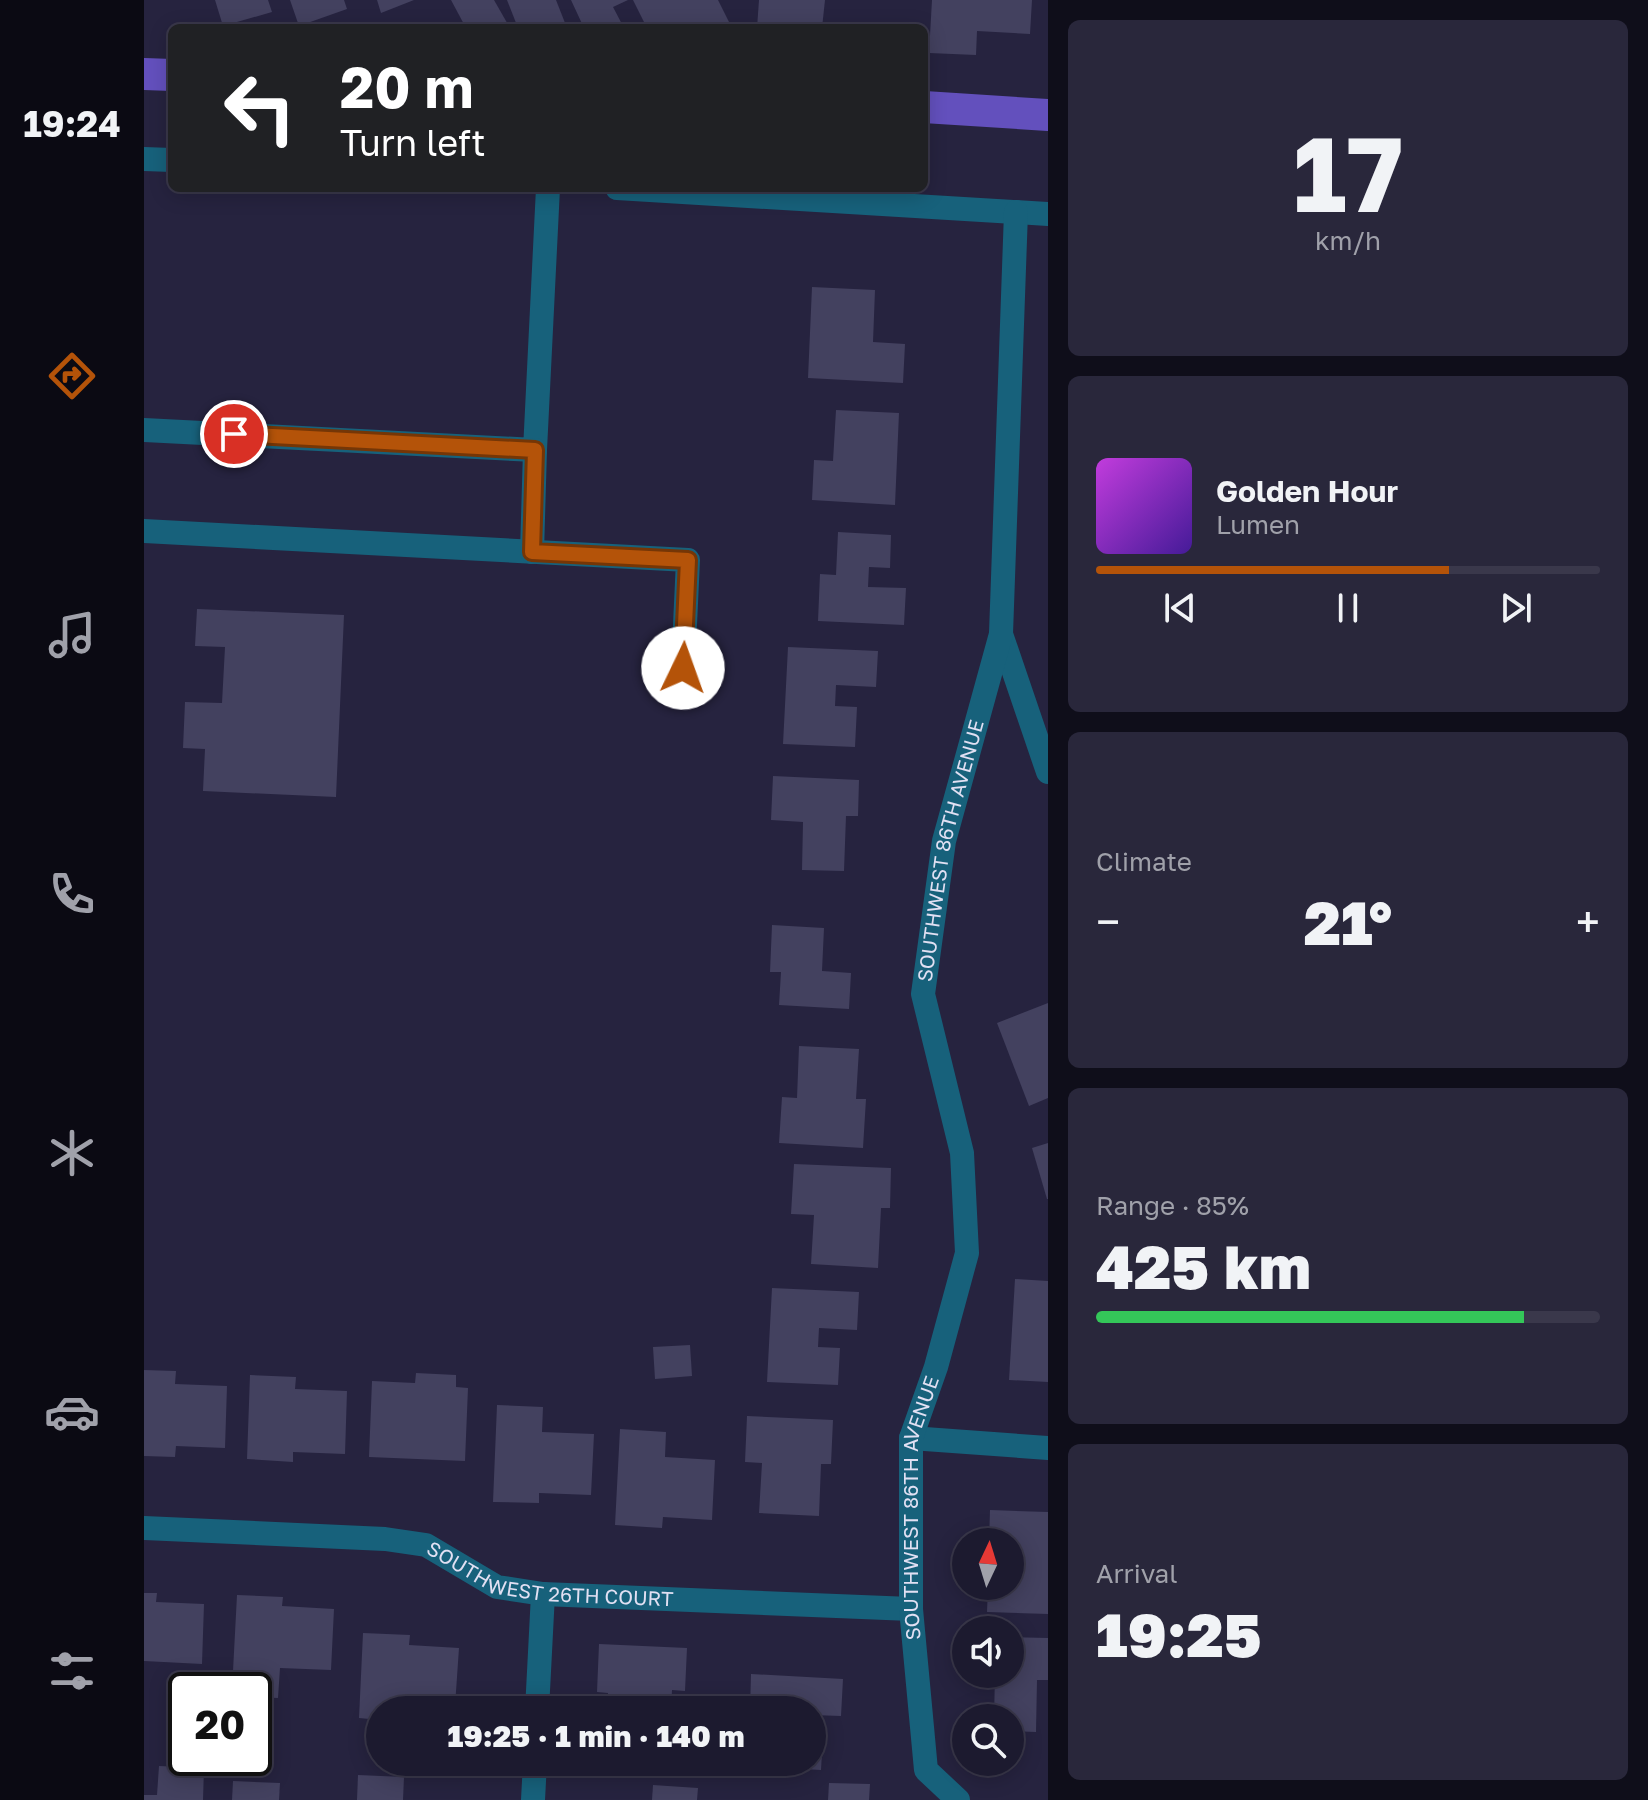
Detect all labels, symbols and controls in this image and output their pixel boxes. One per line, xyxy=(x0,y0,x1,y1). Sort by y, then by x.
text: 20 m xyxy=(340,53,474,120)
icon: left xyxy=(208,56,312,160)
text: 19:24 xyxy=(23,102,121,145)
text: 17 xyxy=(1293,110,1403,235)
text: Turn left xyxy=(340,121,486,164)
text: km/h xyxy=(1315,225,1381,256)
icon: directions xyxy=(44,348,100,404)
pin xyxy=(200,400,268,468)
icon: arrive xyxy=(212,412,256,456)
text: Golden Hour xyxy=(1216,473,1398,509)
text: Lumen xyxy=(1216,509,1300,540)
icon: previous xyxy=(1158,586,1202,630)
icon: pause xyxy=(1326,586,1370,630)
icon: next xyxy=(1494,586,1538,630)
icon: music xyxy=(44,607,100,663)
position arrow xyxy=(641,626,725,710)
street label: SOUTHWEST 86TH AVENUE xyxy=(912,717,988,983)
text: Climate xyxy=(1096,846,1192,877)
icon: phone xyxy=(44,866,100,922)
text: 21° xyxy=(1304,886,1392,958)
text: − xyxy=(1096,895,1120,948)
text: + xyxy=(1576,895,1600,948)
icon: climate xyxy=(44,1125,100,1181)
text: Range · 85% xyxy=(1096,1190,1249,1221)
text: 425 km xyxy=(1096,1230,1311,1302)
street label: SOUTHWEST 86TH AVENUE xyxy=(898,1372,943,1641)
icon: car xyxy=(44,1384,100,1440)
north arrow xyxy=(952,1528,1024,1600)
map controls xyxy=(952,1528,1024,1776)
street label: SOUTHWEST 26TH COURT xyxy=(423,1535,674,1610)
text: Arrival xyxy=(1096,1558,1177,1589)
text: 19:25 xyxy=(1096,1598,1261,1670)
button: sound xyxy=(952,1616,1024,1688)
icon: filters xyxy=(44,1643,100,1699)
speed limit sign: 20 xyxy=(168,1672,272,1776)
button: search xyxy=(952,1704,1024,1776)
text: 19:25 · 1 min · 140 m xyxy=(447,1718,745,1754)

